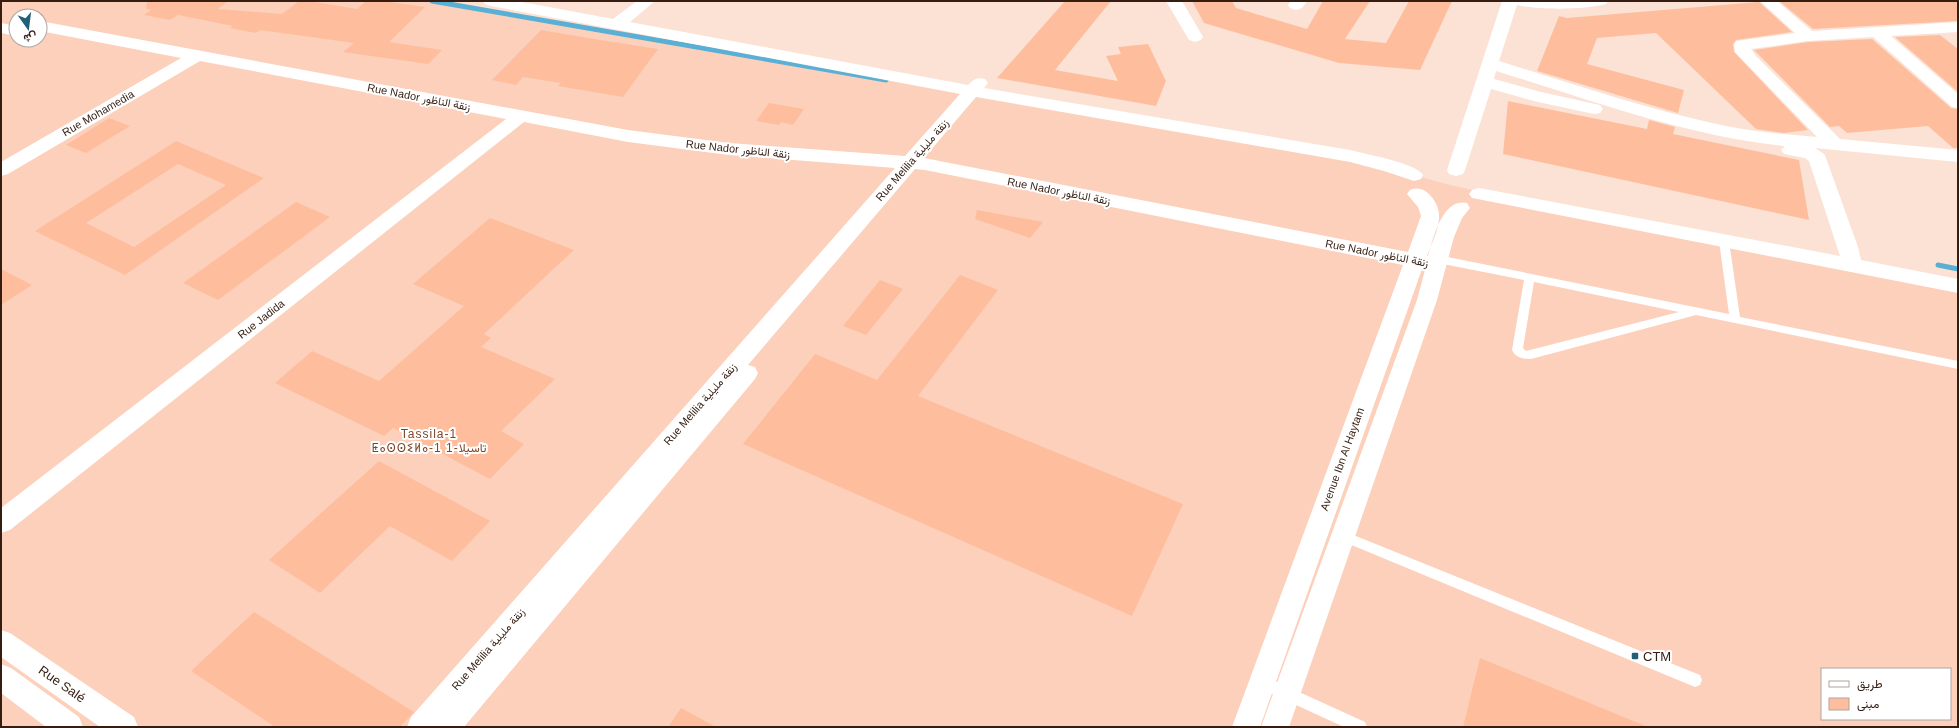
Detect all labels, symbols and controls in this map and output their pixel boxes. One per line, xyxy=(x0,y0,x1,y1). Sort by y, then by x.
north arrow xyxy=(8,8,48,48)
text: ش xyxy=(22,29,38,45)
street label: Rue Nador زنقة الناظور xyxy=(366,81,472,114)
street label: Rue Mohamedia xyxy=(60,87,137,138)
street label: Rue Melilia زنقة مليلية xyxy=(873,116,952,204)
street label: Rue Nador زنقة الناظور xyxy=(685,138,791,161)
street label: Rue Nador زنقة الناظور xyxy=(1006,175,1112,208)
street label: Rue Nador زنقة الناظور xyxy=(1324,237,1430,270)
street label: Rue Jadida xyxy=(235,297,287,341)
street label: Rue Melilia زنقة مليلية xyxy=(661,360,740,448)
street label: Avenue Ibn Al Haytam xyxy=(1318,406,1366,512)
district label: Tassila-1 ⵟⴰⵙⵙⵉⵍⴰ-1 1-تاسيلا xyxy=(371,427,487,455)
street label: Rue Melilia زنقة مليلية xyxy=(449,605,528,693)
place label: CTM xyxy=(1643,649,1671,664)
marker: CTM xyxy=(1630,651,1640,661)
street label: Rue Salé xyxy=(36,663,88,705)
legend xyxy=(1821,668,1951,720)
text: طريق xyxy=(1857,677,1883,692)
text: مبنى xyxy=(1857,697,1879,712)

